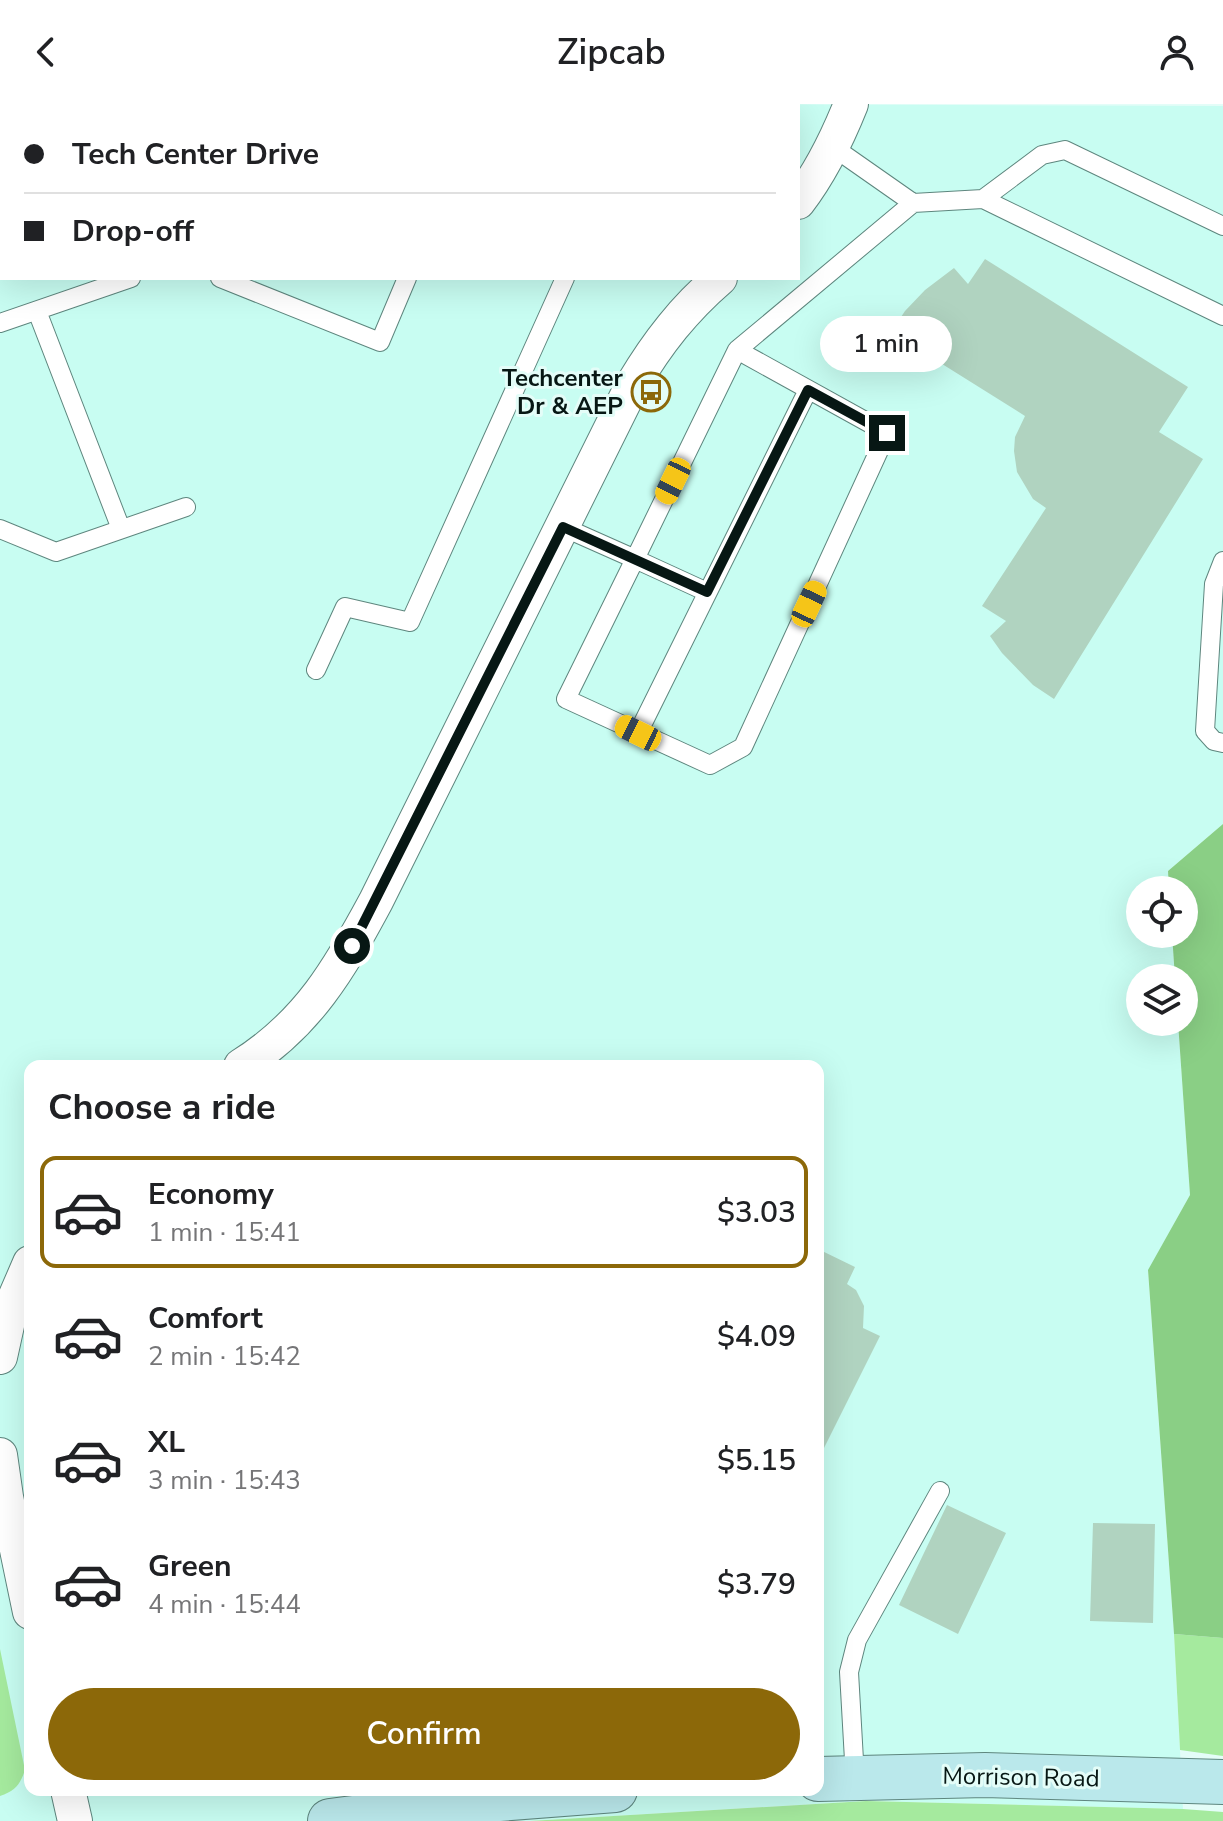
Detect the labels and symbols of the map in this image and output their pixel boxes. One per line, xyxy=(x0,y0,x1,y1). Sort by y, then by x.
callout: 1 min xyxy=(821,317,953,373)
place label: Techcenter Dr & AEP xyxy=(502,362,624,422)
bus stop icon: Techcenter Dr & AEP xyxy=(630,371,672,413)
route end xyxy=(869,415,905,451)
car xyxy=(652,454,694,508)
car xyxy=(788,577,830,631)
car xyxy=(611,712,665,754)
route start xyxy=(334,928,370,964)
street label: Morrison Road xyxy=(942,1760,1100,1794)

